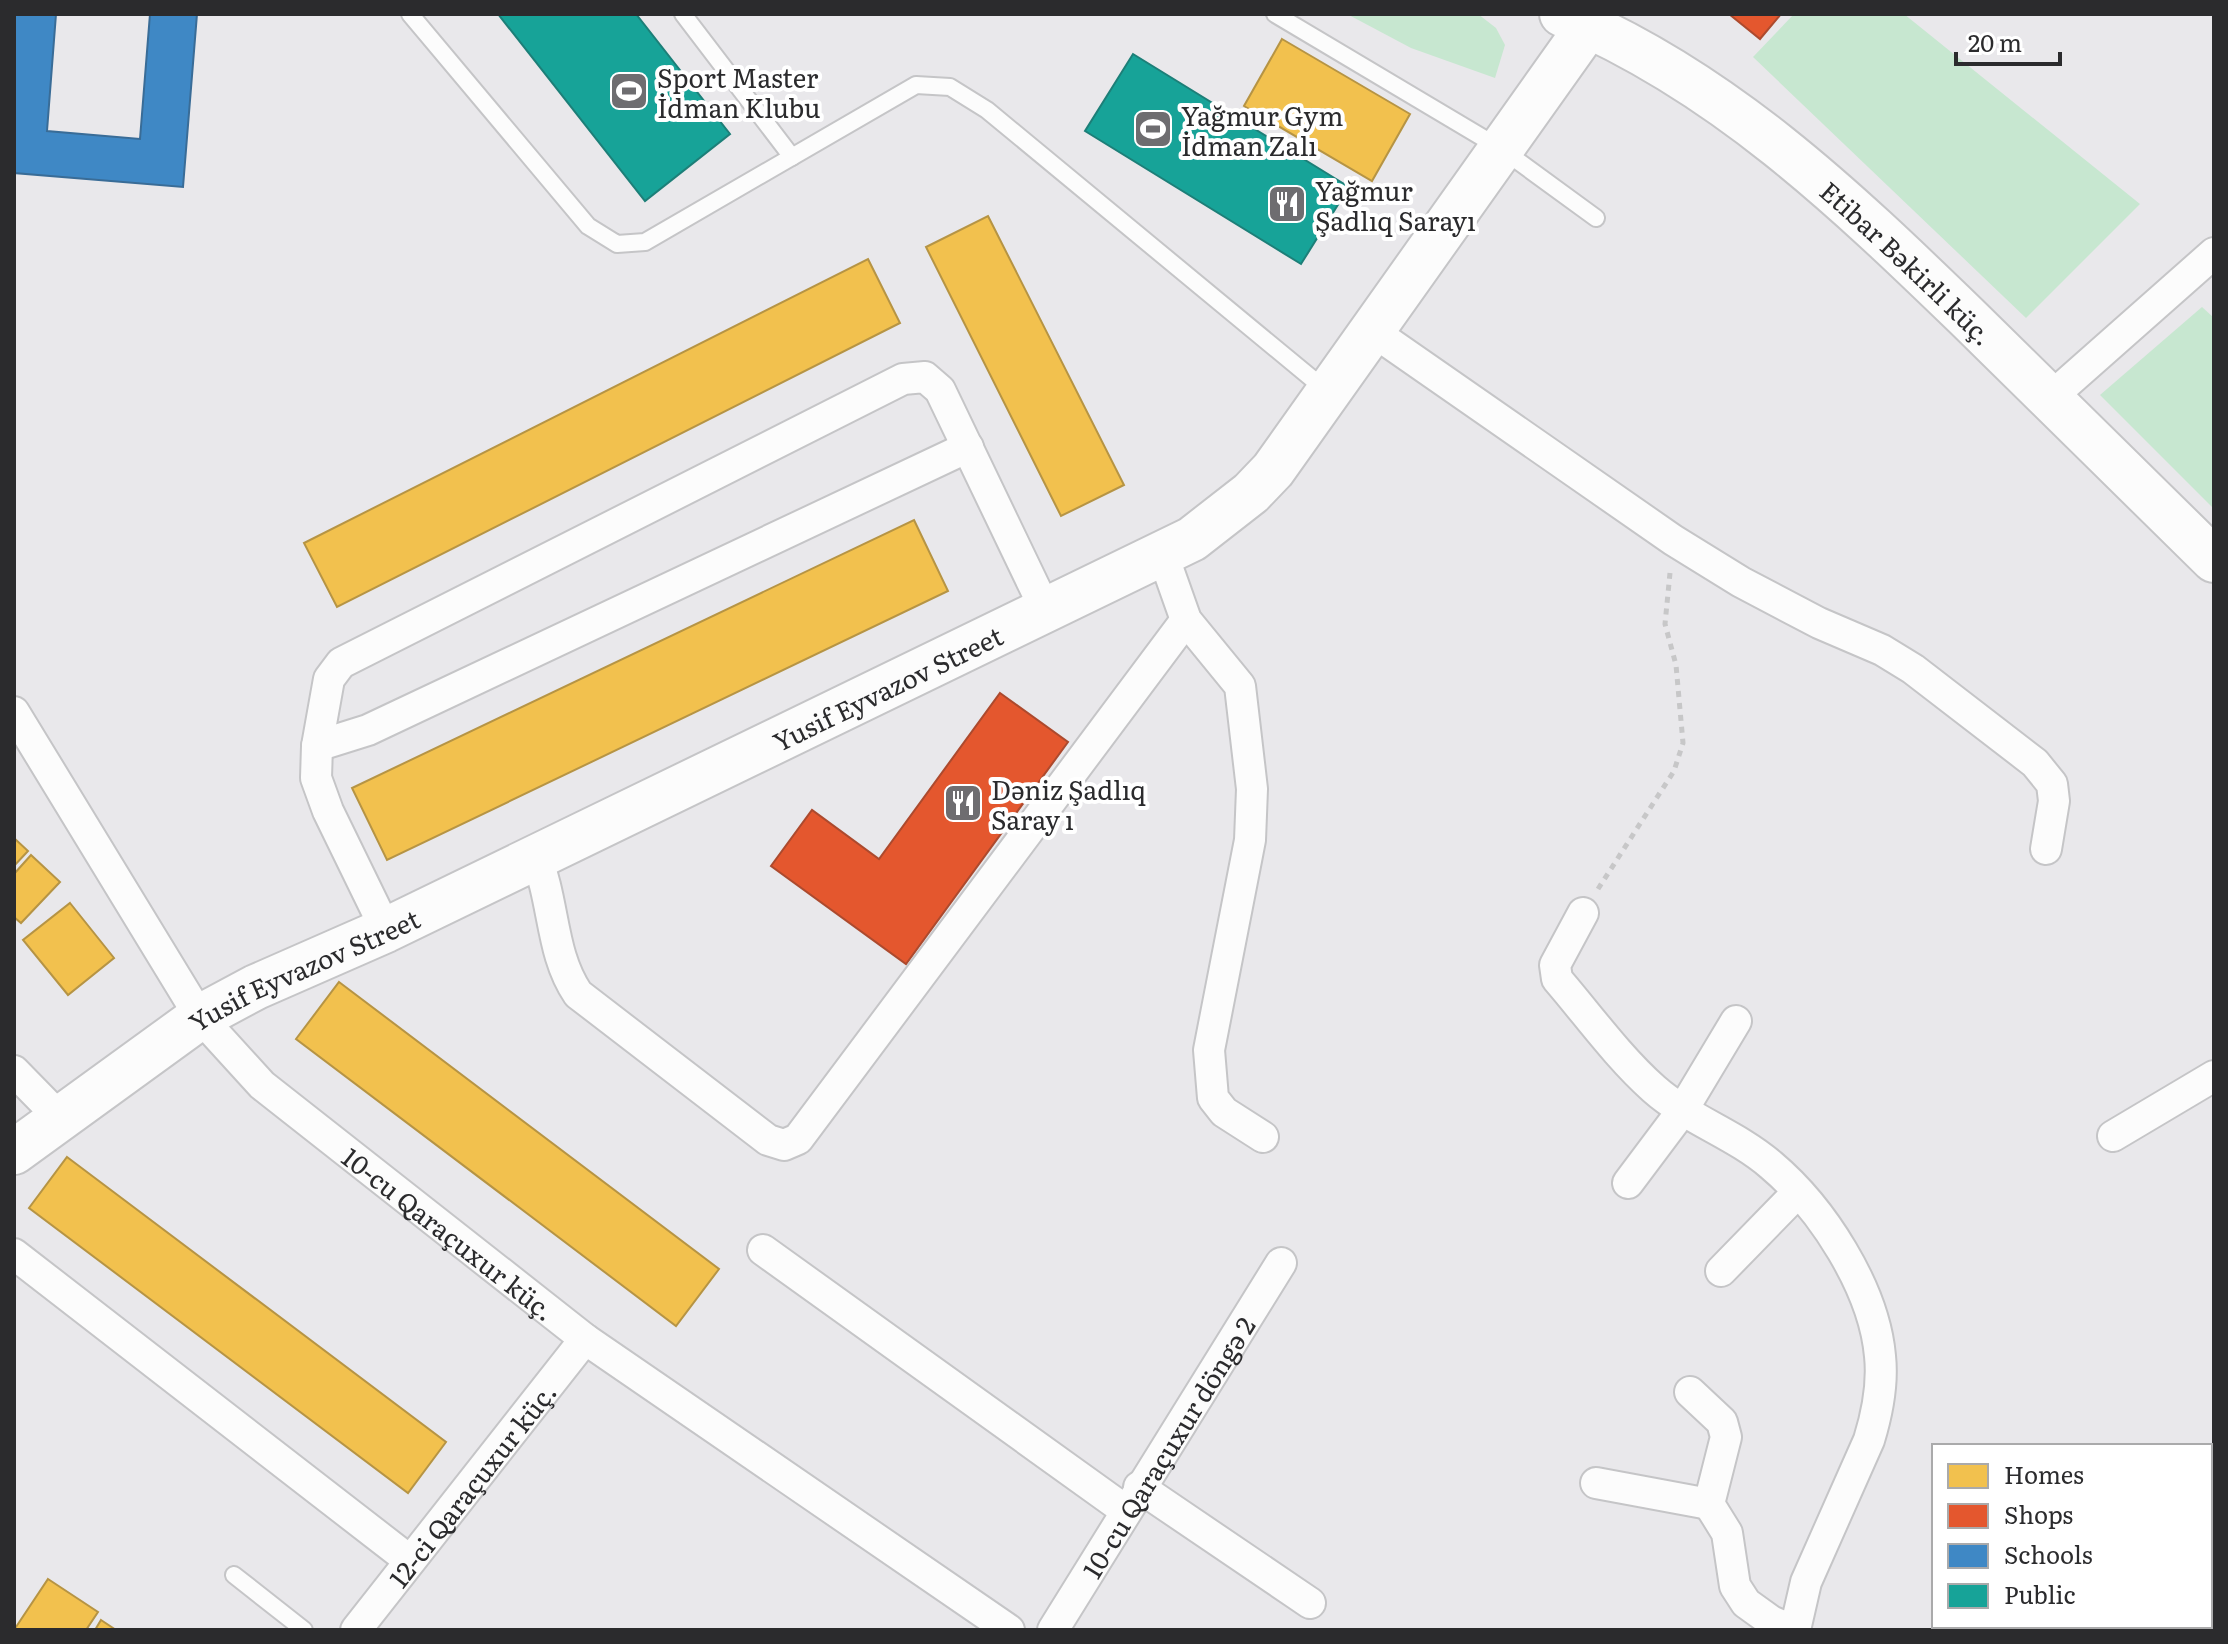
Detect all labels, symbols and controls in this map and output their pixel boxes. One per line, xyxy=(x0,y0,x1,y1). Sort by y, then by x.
scale bar xyxy=(1956,16,2060,66)
text: 20 m xyxy=(1968,24,2022,59)
place label: Sport Master İdman Klubu xyxy=(657,57,821,126)
sports icon: Sport Master İdman Klubu xyxy=(608,70,650,112)
place label: Yağmur Gym İdman Zalı xyxy=(1181,95,1343,164)
sports icon: Yağmur Gym İdman Zalı xyxy=(1132,108,1174,150)
place label: Yağmur Şadlıq Sarayı xyxy=(1315,170,1476,239)
street label: Etibar Bəkirli küç. xyxy=(1813,170,2003,353)
restaurant icon: Yağmur Şadlıq Sarayı xyxy=(1266,183,1308,225)
street label: Yusif Eyvazov Street xyxy=(765,614,1009,759)
place label: Dəniz Şadlıq Saray ı xyxy=(991,769,1146,838)
restaurant icon: Dəniz Şadlıq Saray ı xyxy=(942,782,984,824)
street label: Yusif Eyvazov Street xyxy=(179,897,426,1039)
street label: 10-cu Qaraçuxur küç. xyxy=(335,1137,564,1329)
street label: 10-cu Qaraçuxur döngə 2 xyxy=(1071,1308,1263,1585)
street label: 12-ci Qaraçuxur küç. xyxy=(378,1373,564,1595)
legend xyxy=(1932,1444,2212,1628)
text: Homes xyxy=(2004,1456,2084,1491)
text: Shops xyxy=(2004,1496,2073,1531)
text: Schools xyxy=(2004,1536,2093,1571)
text: Public xyxy=(2004,1576,2075,1611)

